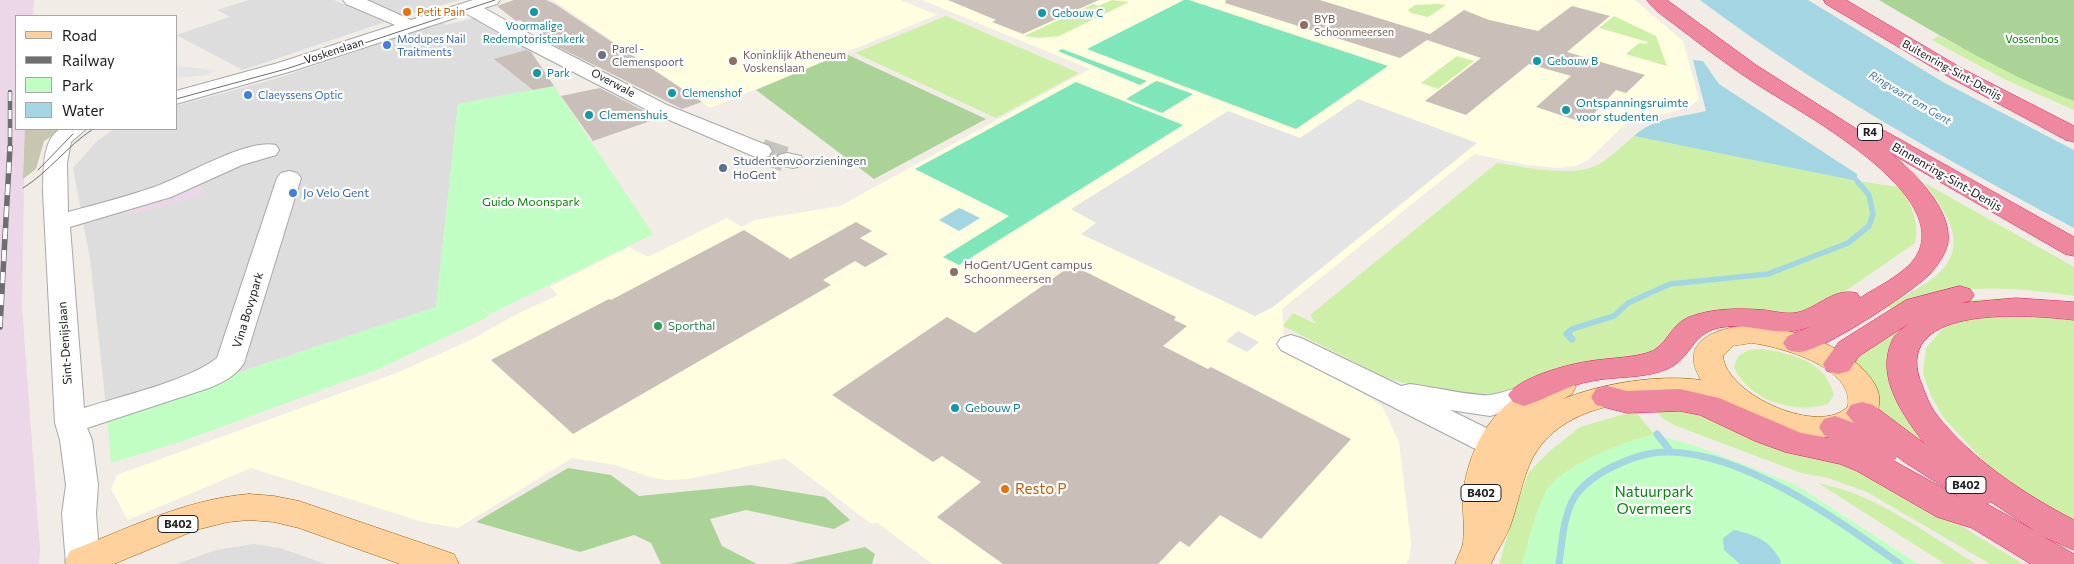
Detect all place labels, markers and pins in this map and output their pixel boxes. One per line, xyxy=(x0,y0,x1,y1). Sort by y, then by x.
place label: Petit Pain xyxy=(417,5,465,19)
marker: Petit Pain xyxy=(401,6,413,18)
marker: Voormalige Redemptoristenkerk xyxy=(528,6,540,18)
place label: Gebouw C xyxy=(1052,6,1104,20)
marker: Gebouw C xyxy=(1036,7,1048,19)
place label: BYB Schoonmeersen xyxy=(1314,12,1394,38)
place label: Voormalige Redemptoristenkerk xyxy=(483,19,585,45)
marker: BYB Schoonmeersen xyxy=(1298,19,1310,31)
place label: Modupes Nail Traitments xyxy=(397,32,466,58)
marker: Modupes Nail Traitments xyxy=(381,39,393,51)
place label: Parel - Clemenspoort xyxy=(612,42,683,68)
place label: Koninklijk Atheneum Voskenslaan xyxy=(743,48,846,74)
marker: Parel - Clemenspoort xyxy=(596,49,608,61)
place label: Gebouw B xyxy=(1547,54,1598,68)
marker: Koninklijk Atheneum Voskenslaan xyxy=(727,55,739,67)
marker: Gebouw B xyxy=(1531,55,1543,67)
place label: Park xyxy=(547,66,570,80)
marker: Park xyxy=(531,67,543,79)
place label: Clemenshof xyxy=(682,86,742,100)
marker: Clemenshof xyxy=(666,87,678,99)
place label: Claeyssens Optic xyxy=(258,88,343,102)
marker: Claeyssens Optic xyxy=(242,89,254,101)
place label: Ontspanningsruimte voor studenten xyxy=(1576,96,1688,124)
marker: Ontspanningsruimte voor studenten xyxy=(1560,104,1572,116)
place label: Clemenshuis xyxy=(599,108,668,122)
marker: Clemenshuis xyxy=(583,109,595,121)
place label: Studentenvoorzieningen HoGent xyxy=(733,154,866,182)
marker: Studentenvoorzieningen HoGent xyxy=(717,162,729,174)
place label: Jo Velo Gent xyxy=(303,186,369,200)
marker: Jo Velo Gent xyxy=(287,187,299,199)
place label: HoGent/UGent campus Schoonmeersen xyxy=(964,258,1092,286)
marker: HoGent/UGent campus Schoonmeersen xyxy=(948,266,960,278)
place label: Sporthal xyxy=(668,319,715,333)
marker: Sporthal xyxy=(652,320,664,332)
place label: Gebouw P xyxy=(965,401,1021,415)
marker: Gebouw P xyxy=(949,402,961,414)
place label: Resto P xyxy=(1015,480,1067,498)
marker: Resto P xyxy=(999,483,1011,495)

